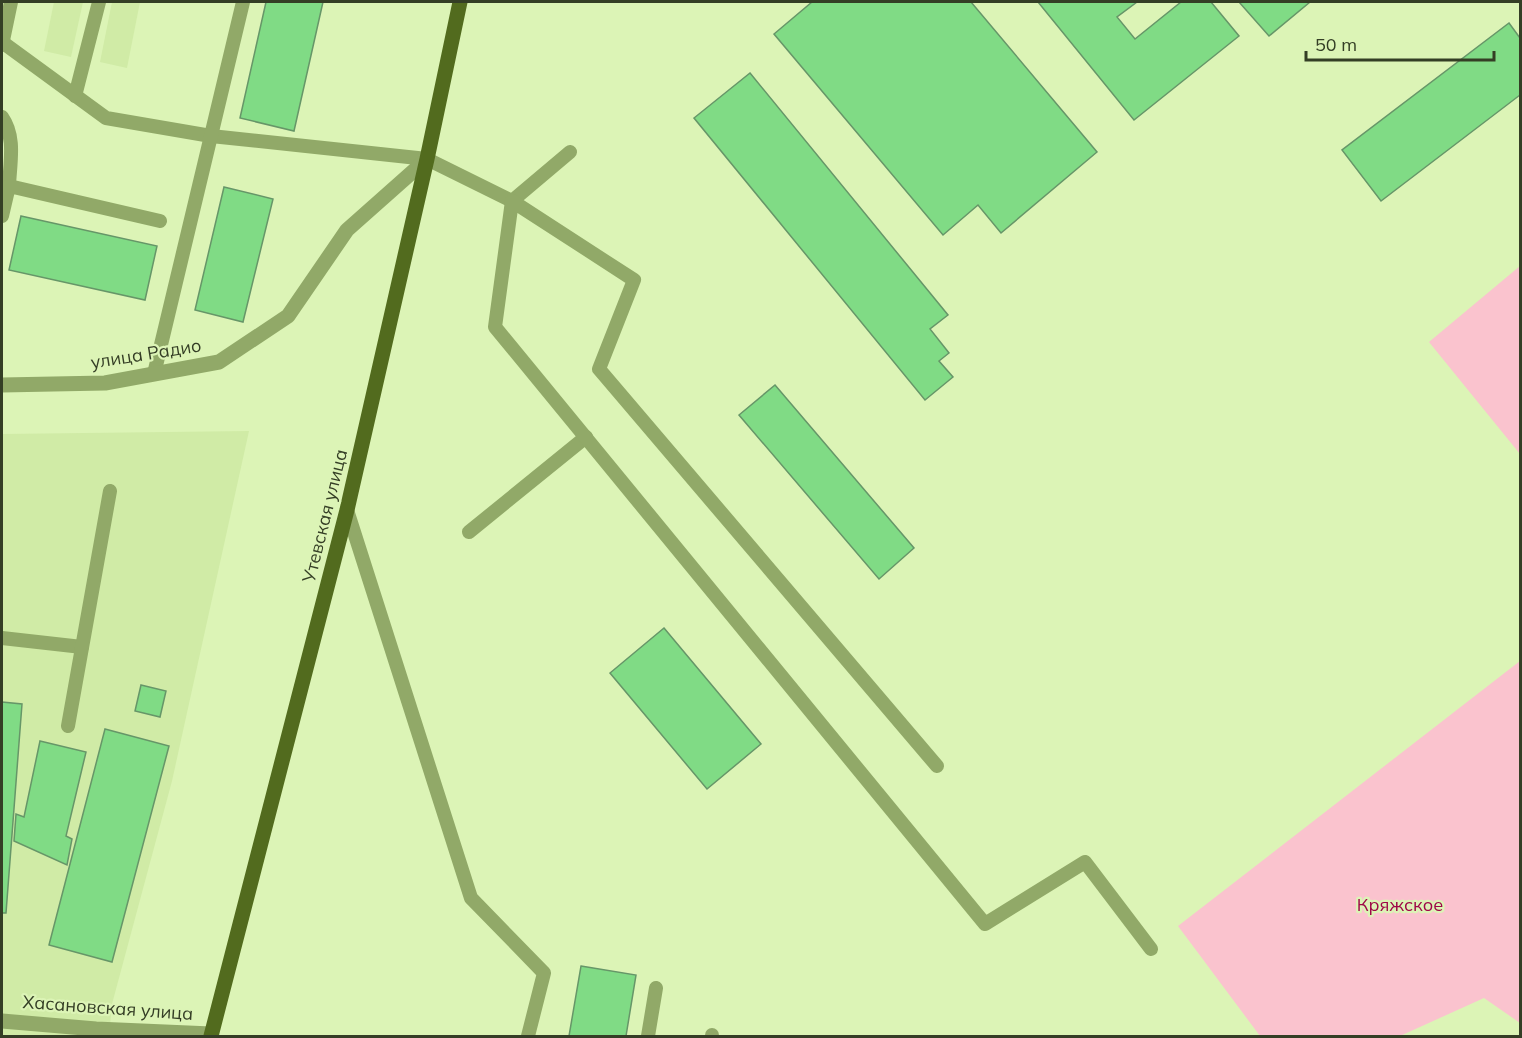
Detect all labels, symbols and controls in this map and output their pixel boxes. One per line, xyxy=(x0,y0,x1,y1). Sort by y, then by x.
scale bar xyxy=(1306,24,1494,62)
text: 50 m xyxy=(1315,33,1357,56)
street label: улица Радио xyxy=(89,333,203,374)
street label: Утевская улица xyxy=(297,447,352,586)
park label: Кряжское xyxy=(1357,893,1443,916)
street label: Хасановская улица xyxy=(22,990,194,1025)

